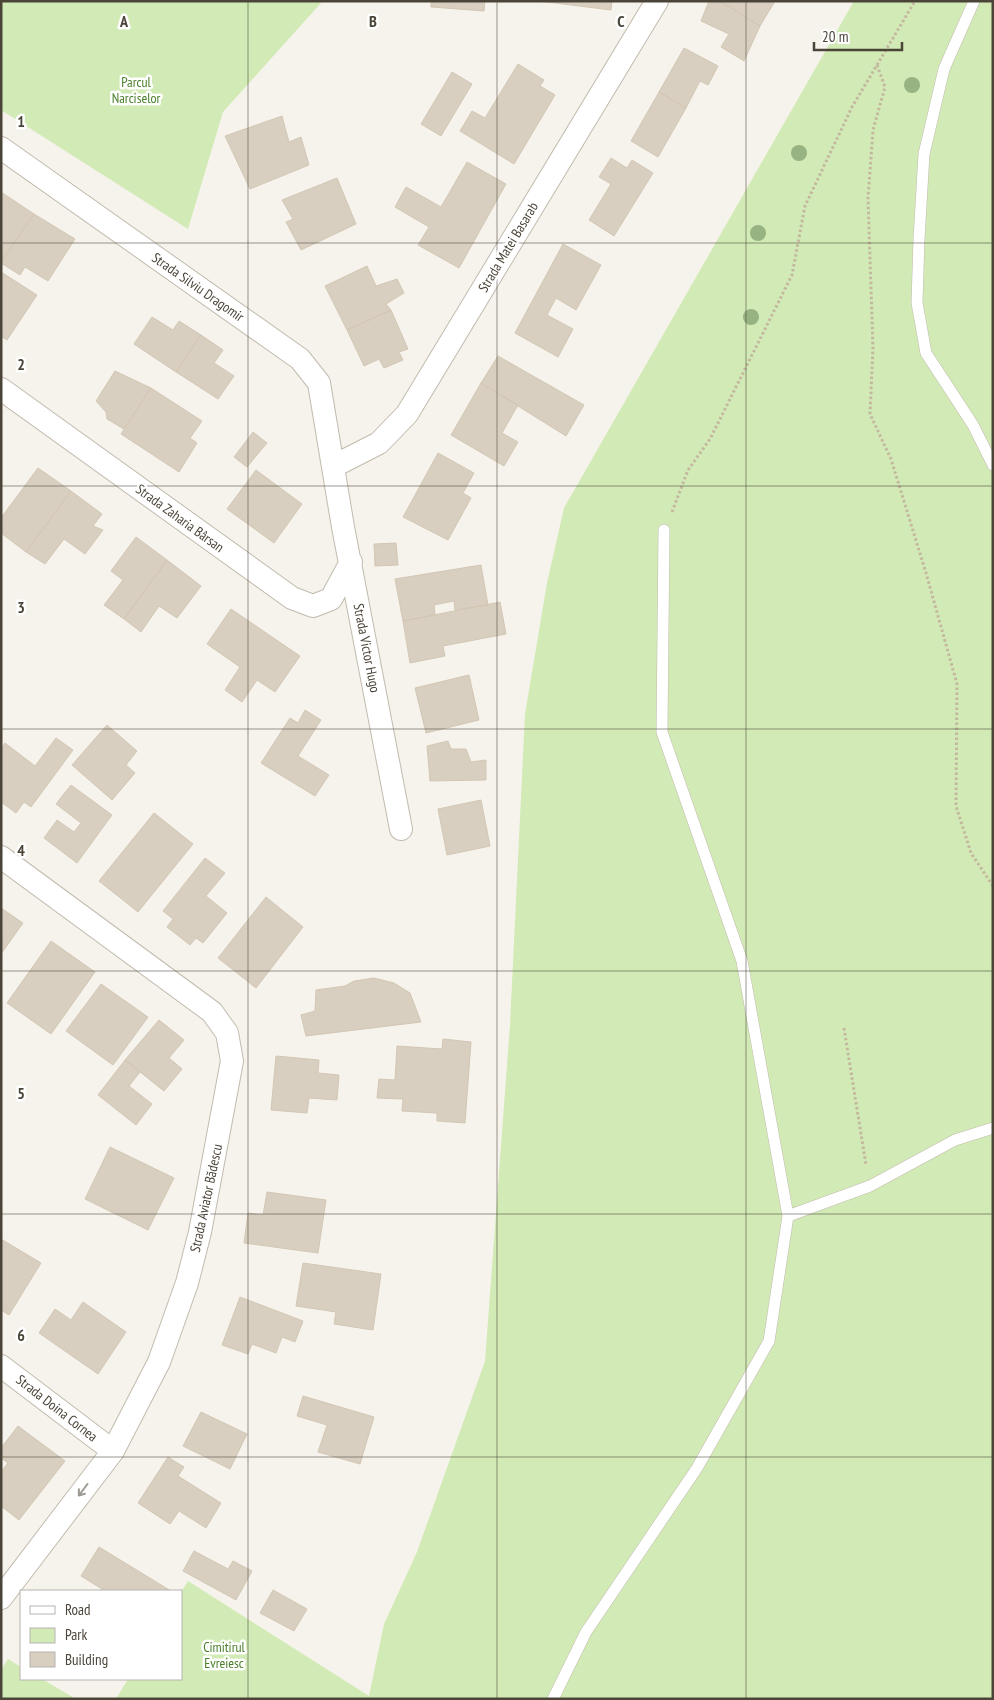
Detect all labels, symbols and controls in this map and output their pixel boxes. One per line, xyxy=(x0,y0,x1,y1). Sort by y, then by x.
text: A xyxy=(119,11,129,31)
text: B xyxy=(369,11,377,31)
text: C xyxy=(617,11,625,31)
scale bar xyxy=(814,20,902,52)
text: 20 m xyxy=(822,27,848,46)
park label: Parcul Narciselor xyxy=(112,73,160,107)
text: 1 xyxy=(17,111,25,131)
street label: Strada Matei Basarab xyxy=(474,199,542,295)
street label: Strada Silviu Dragomir xyxy=(148,248,248,326)
text: 2 xyxy=(17,354,25,374)
street label: Strada Zaharia Bârsan xyxy=(132,480,228,556)
text: 3 xyxy=(17,597,25,617)
street label: Strada Victor Hugo xyxy=(350,602,384,694)
text: 4 xyxy=(17,840,25,860)
text: 5 xyxy=(17,1083,25,1103)
street label: Strada Aviator Bădescu xyxy=(186,1142,226,1254)
text: 6 xyxy=(17,1325,25,1345)
street label: Strada Doina Cornea xyxy=(13,1371,101,1445)
one-way arrow xyxy=(78,1483,89,1496)
legend xyxy=(20,1590,182,1680)
text: Road xyxy=(65,1600,91,1619)
text: Park xyxy=(65,1625,87,1644)
park label: Cimitirul Evreiesc xyxy=(203,1638,246,1672)
text: Building xyxy=(65,1650,108,1669)

